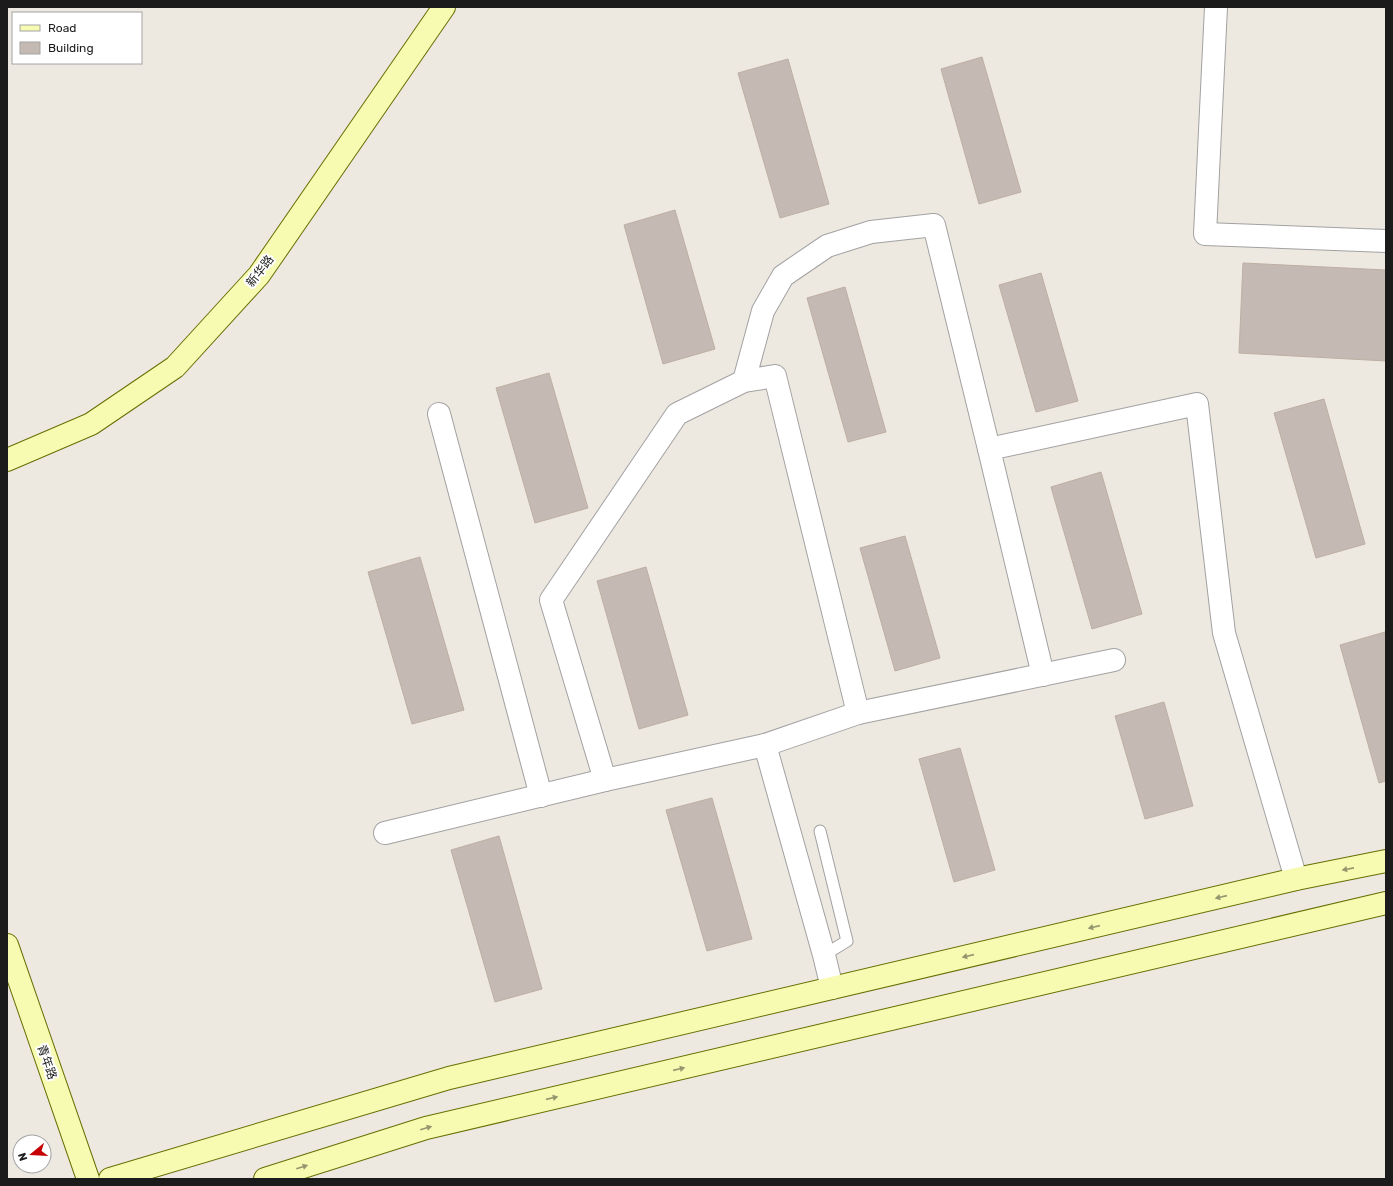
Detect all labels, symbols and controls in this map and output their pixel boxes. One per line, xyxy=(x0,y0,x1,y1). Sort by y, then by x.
legend xyxy=(12,12,142,64)
text: Road xyxy=(48,21,76,35)
text: Building xyxy=(48,41,94,55)
street label: 新华路 xyxy=(243,253,277,289)
one-way arrow xyxy=(1342,866,1354,872)
one-way arrow xyxy=(1215,894,1227,900)
one-way arrow xyxy=(1088,924,1100,930)
one-way arrow xyxy=(961,954,974,960)
street label: 青年路 xyxy=(35,1043,59,1081)
one-way arrow xyxy=(673,1065,685,1071)
one-way arrow xyxy=(546,1095,559,1101)
one-way arrow xyxy=(420,1125,432,1131)
north arrow xyxy=(12,1134,52,1174)
text: N xyxy=(16,1151,30,1163)
one-way arrow xyxy=(296,1164,308,1170)

